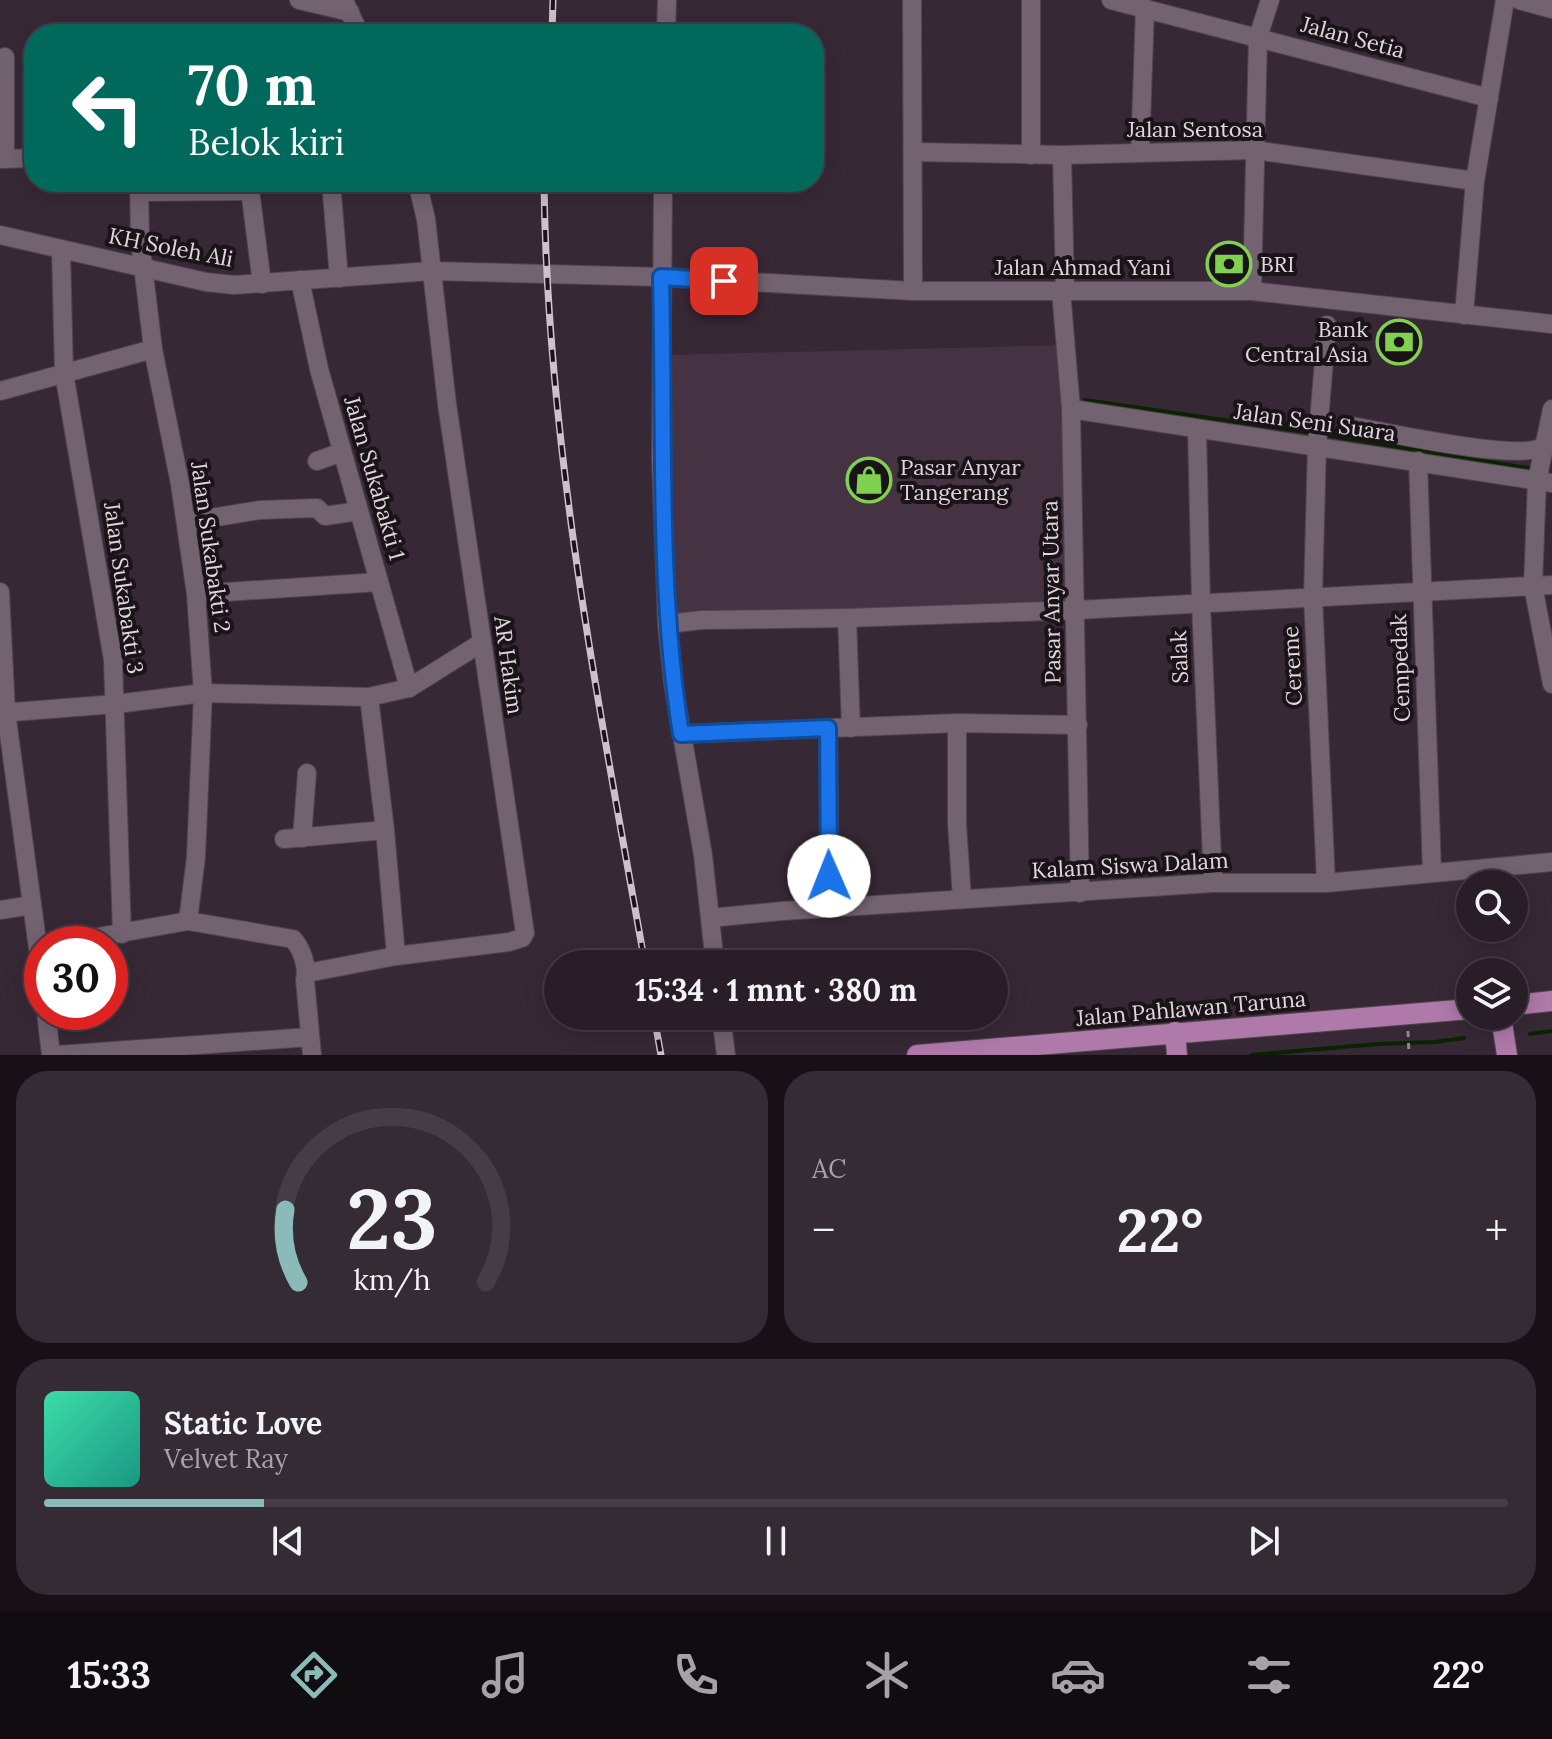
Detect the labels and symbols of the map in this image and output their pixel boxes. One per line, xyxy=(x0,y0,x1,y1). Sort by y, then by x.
street label: Jalan Setia xyxy=(1297,10,1408,64)
street label: Jalan Sentosa xyxy=(1126,115,1263,143)
street label: KH Soleh Ali xyxy=(106,221,236,273)
bank icon: BRI xyxy=(1205,240,1253,288)
pin xyxy=(690,247,758,315)
place label: BRI xyxy=(1260,250,1295,278)
street label: Jalan Ahmad Yani xyxy=(994,253,1171,281)
place label: Bank Central Asia xyxy=(1245,315,1368,368)
bank icon: Bank Central Asia xyxy=(1375,318,1423,366)
street label: Jalan Sukabakti 1 xyxy=(338,392,412,563)
street label: Jalan Seni Suara xyxy=(1231,397,1398,447)
place label: Pasar Anyar Tangerang xyxy=(900,453,1021,506)
shop icon: Pasar Anyar Tangerang xyxy=(845,456,893,504)
street label: Jalan Sukabakti 2 xyxy=(185,459,237,634)
street label: Jalan Sukabakti 3 xyxy=(98,499,150,676)
street label: Pasar Anyar Utara xyxy=(1035,500,1067,684)
street label: AR Hakim xyxy=(488,613,530,716)
street label: Cempedak xyxy=(1384,613,1416,723)
street label: Cereme xyxy=(1276,625,1308,707)
street label: Salak xyxy=(1164,630,1194,684)
position arrow xyxy=(787,834,871,918)
street label: Kalam Siswa Dalam xyxy=(1031,846,1229,884)
speed limit sign: 30 xyxy=(24,926,128,1030)
street label: Jalan Pahlawan Taruna xyxy=(1074,984,1307,1032)

